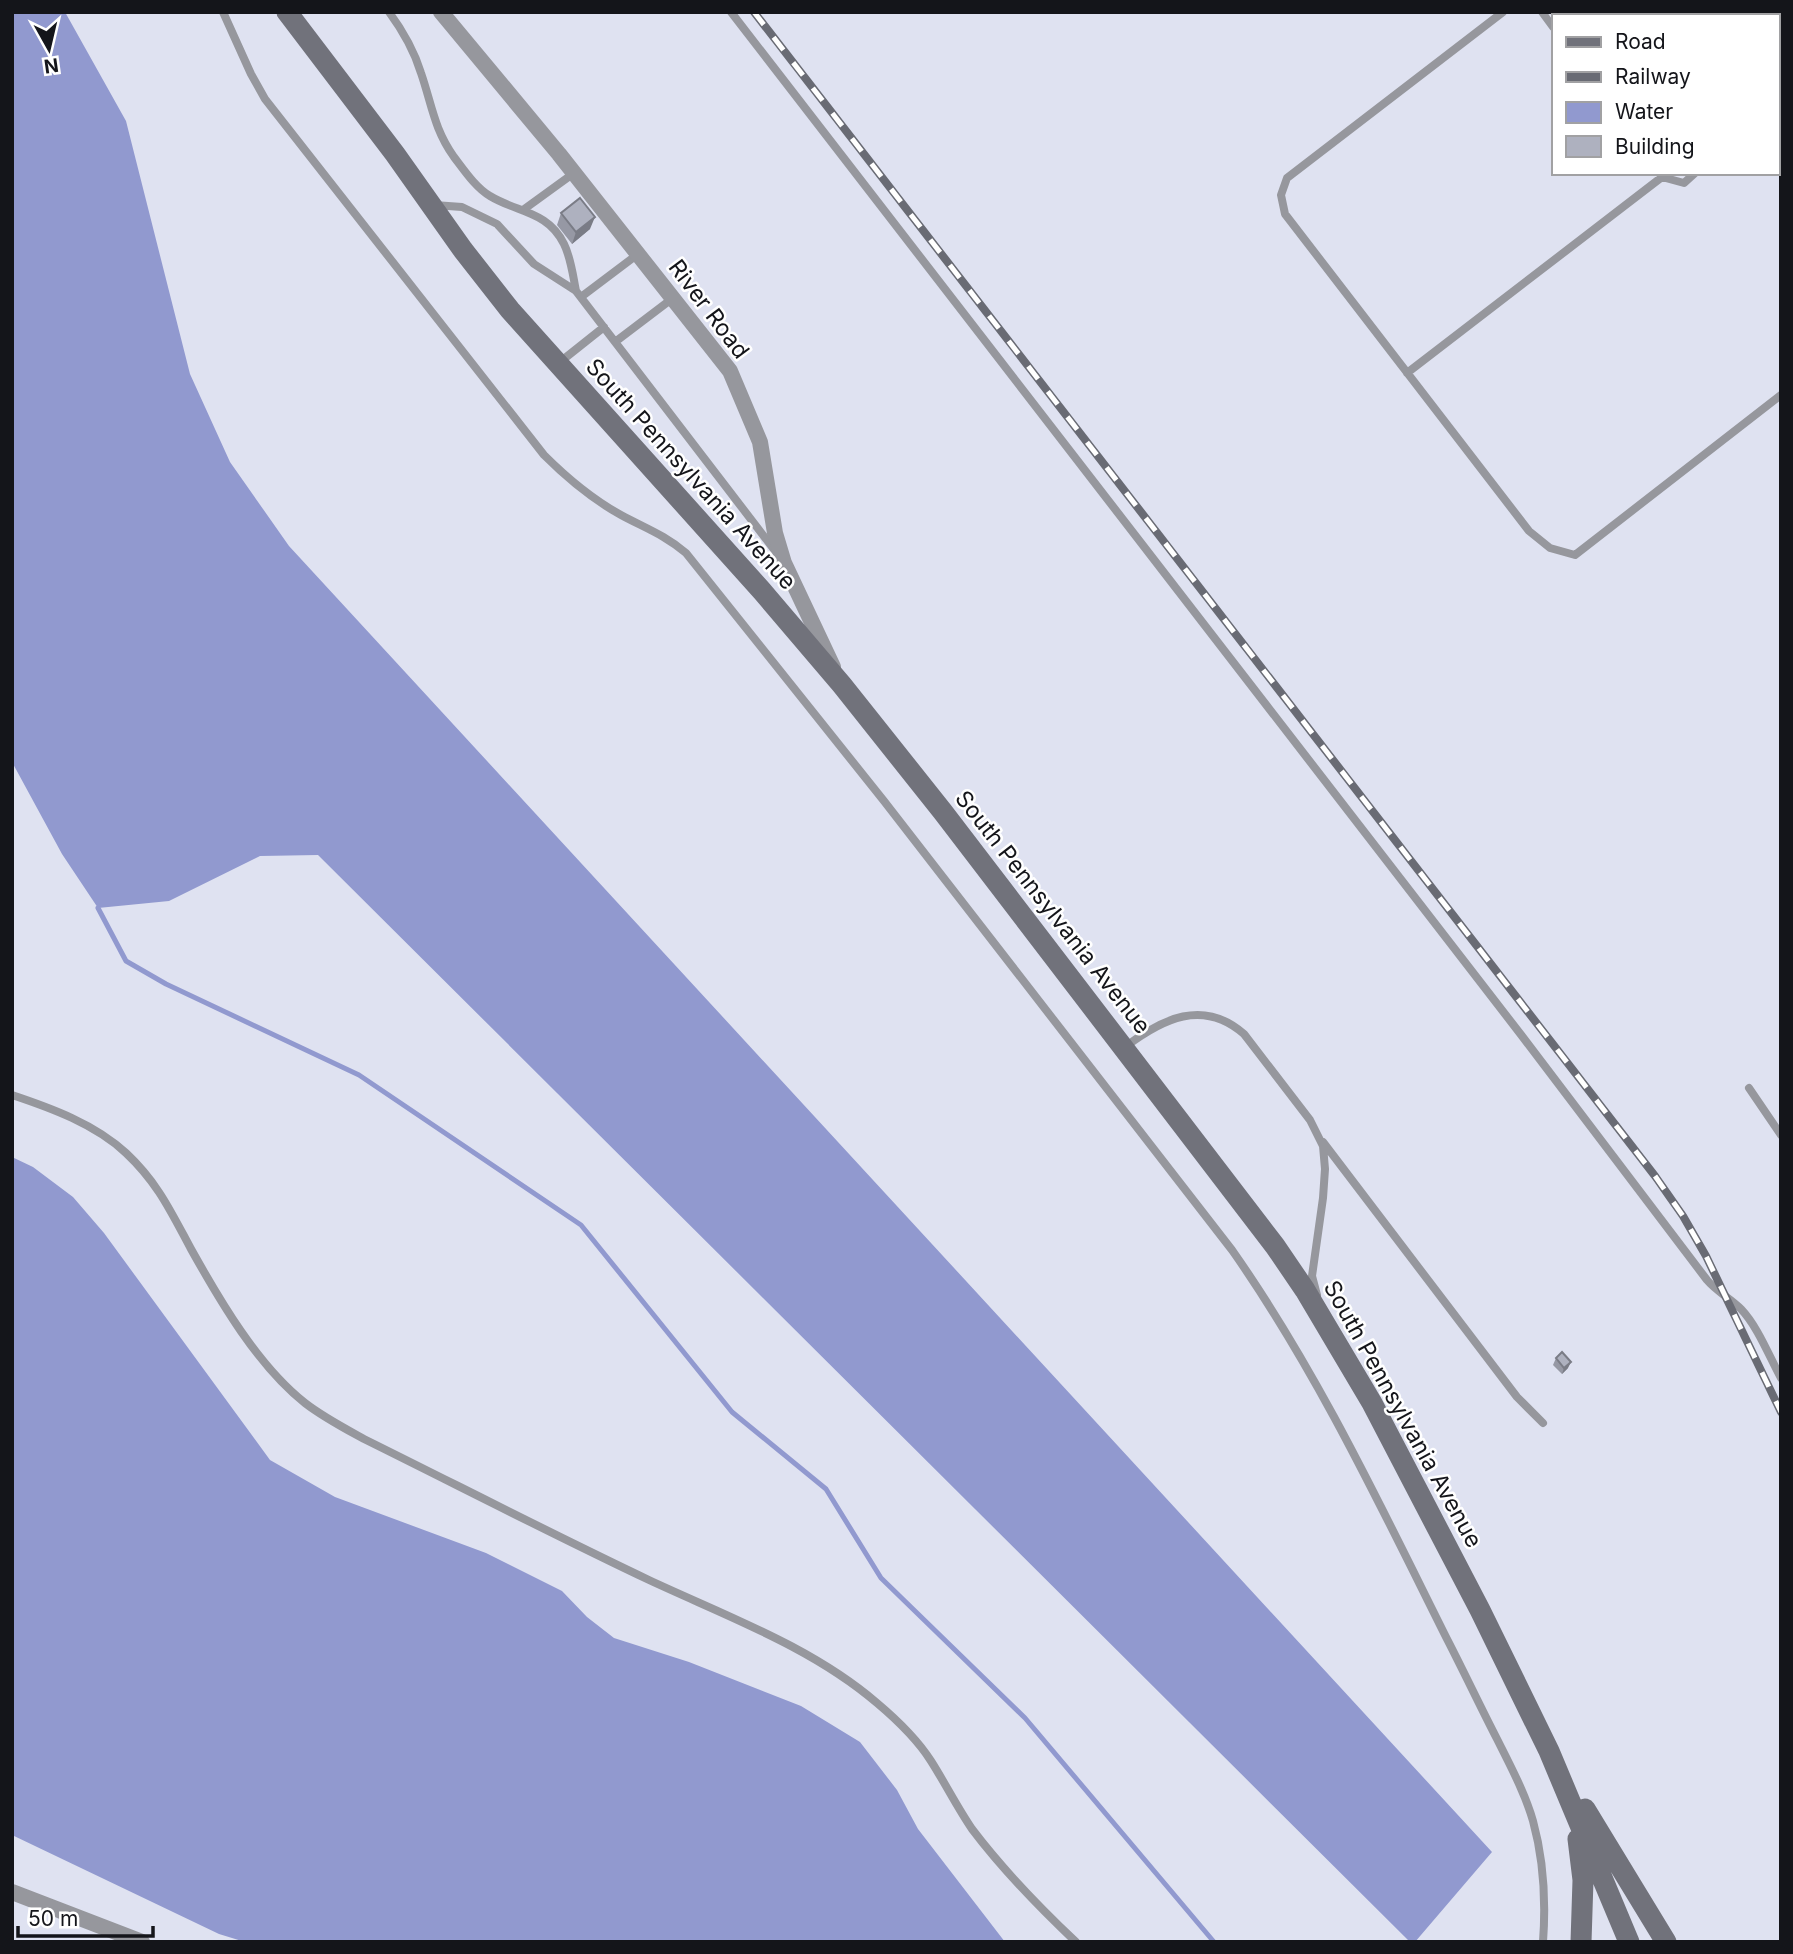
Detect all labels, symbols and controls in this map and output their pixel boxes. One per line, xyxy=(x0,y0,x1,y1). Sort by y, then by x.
north arrow xyxy=(14,14,84,84)
legend xyxy=(1552,14,1779,175)
text: Road xyxy=(1615,29,1666,54)
text: N xyxy=(43,53,60,78)
text: Railway xyxy=(1615,64,1691,89)
text: Water xyxy=(1615,99,1673,124)
text: Building xyxy=(1615,134,1695,159)
street label: River Road xyxy=(663,254,755,364)
street label: South Pennsylvania Avenue xyxy=(580,353,802,595)
street label: South Pennsylvania Avenue xyxy=(949,785,1157,1039)
street label: South Pennsylvania Avenue xyxy=(1318,1276,1488,1552)
scale bar xyxy=(18,1895,152,1939)
text: 50 m xyxy=(28,1906,78,1931)

